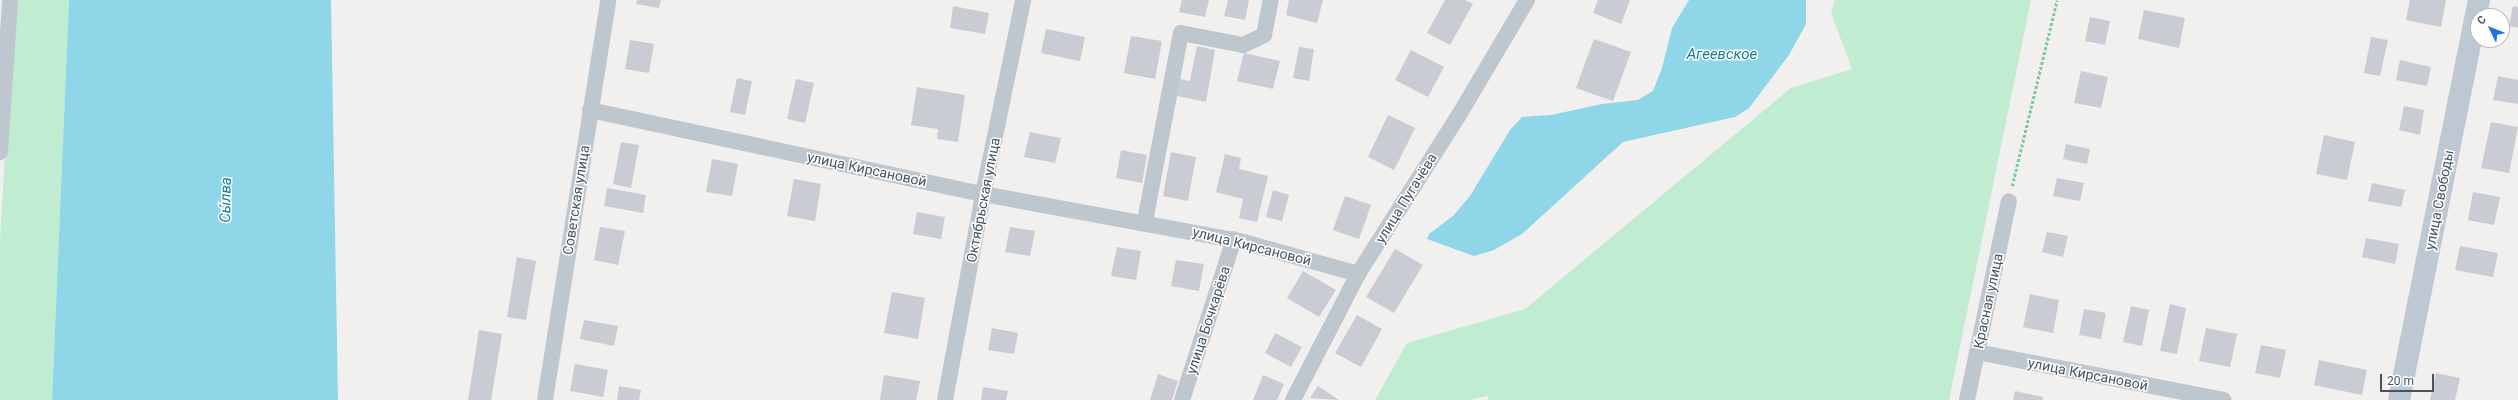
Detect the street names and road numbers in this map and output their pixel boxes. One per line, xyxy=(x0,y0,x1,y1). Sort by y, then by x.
street label: Октябрьская улица xyxy=(963,136,1003,264)
street label: Советская улица xyxy=(559,144,593,256)
street label: улица Кирсановой xyxy=(806,148,928,190)
street label: улица Свободы xyxy=(2421,149,2457,251)
street label: улица Пугачёва xyxy=(1372,150,1440,246)
street label: улица Кирсановой xyxy=(1191,223,1313,269)
street label: Красная улица xyxy=(1970,252,2006,350)
street label: улица Бочкарёва xyxy=(1183,264,1233,376)
street label: улица Кирсановой xyxy=(2027,354,2149,394)

